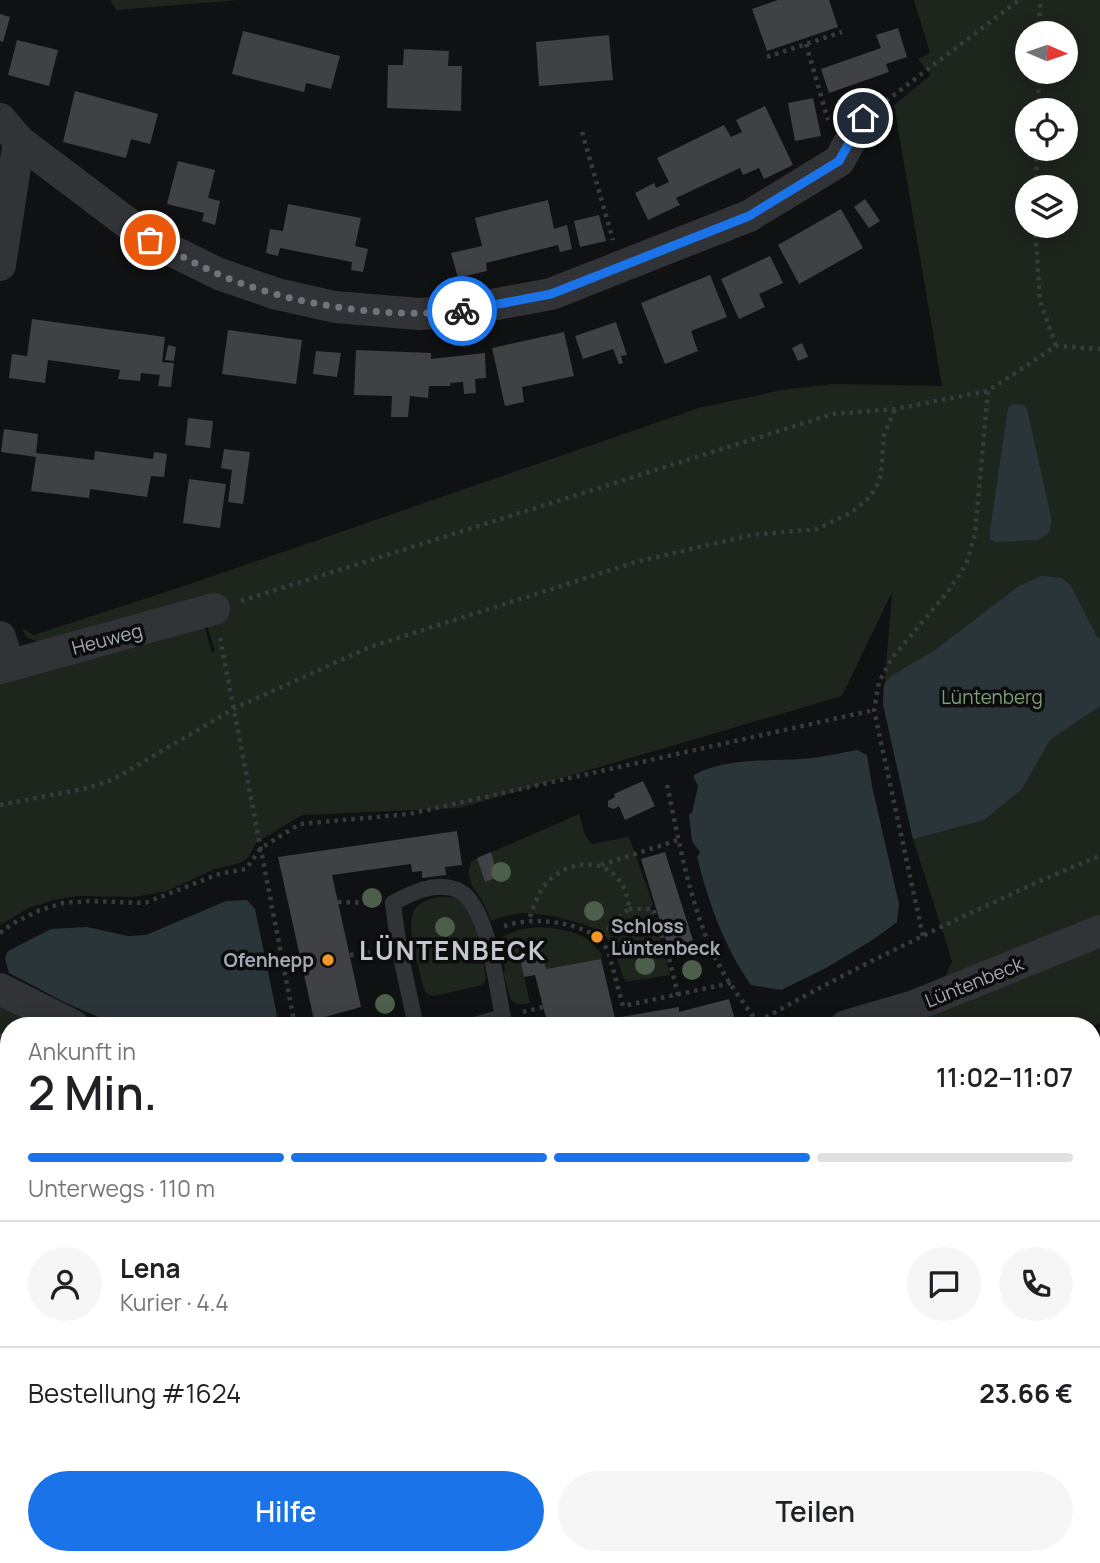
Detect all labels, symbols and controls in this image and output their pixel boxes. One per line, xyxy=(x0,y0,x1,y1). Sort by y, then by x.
north arrow xyxy=(1015,21,1078,84)
map controls xyxy=(1015,21,1078,238)
pin xyxy=(833,88,893,148)
button: locate xyxy=(1015,98,1078,161)
icon: home xyxy=(844,99,882,137)
button: layers xyxy=(1015,175,1078,238)
pin xyxy=(120,210,180,270)
icon: bag xyxy=(131,221,169,259)
courier xyxy=(427,276,497,346)
icon: bike xyxy=(443,292,481,330)
street label: Heuweg xyxy=(69,617,145,661)
park label: Lüntenberg xyxy=(941,684,1043,710)
place label: Schloss Lüntenbeck xyxy=(611,913,721,961)
marker: Schloss Lüntenbeck xyxy=(589,929,605,945)
district label: LÜNTENBECK xyxy=(359,932,547,968)
place label: Ofenhepp xyxy=(223,947,314,973)
street label: Lüntenbeck xyxy=(921,950,1028,1014)
marker: Ofenhepp xyxy=(320,952,336,968)
text: Ankunft in xyxy=(28,1035,136,1067)
text: 11:02–11:07 xyxy=(936,1059,1073,1095)
text: 2 Min. xyxy=(28,1061,157,1124)
text: Unterwegs · 110 m xyxy=(28,1172,215,1204)
button: person xyxy=(28,1247,102,1321)
button: chat xyxy=(907,1247,981,1321)
button: phone xyxy=(999,1247,1073,1321)
text: Lena xyxy=(120,1250,180,1286)
text: Kurier · 4.4 xyxy=(120,1286,229,1318)
text: Bestellung #1624 xyxy=(28,1375,241,1411)
text: 23.66 € xyxy=(979,1375,1073,1411)
button: Hilfe xyxy=(28,1471,544,1551)
button: Teilen xyxy=(558,1471,1073,1551)

